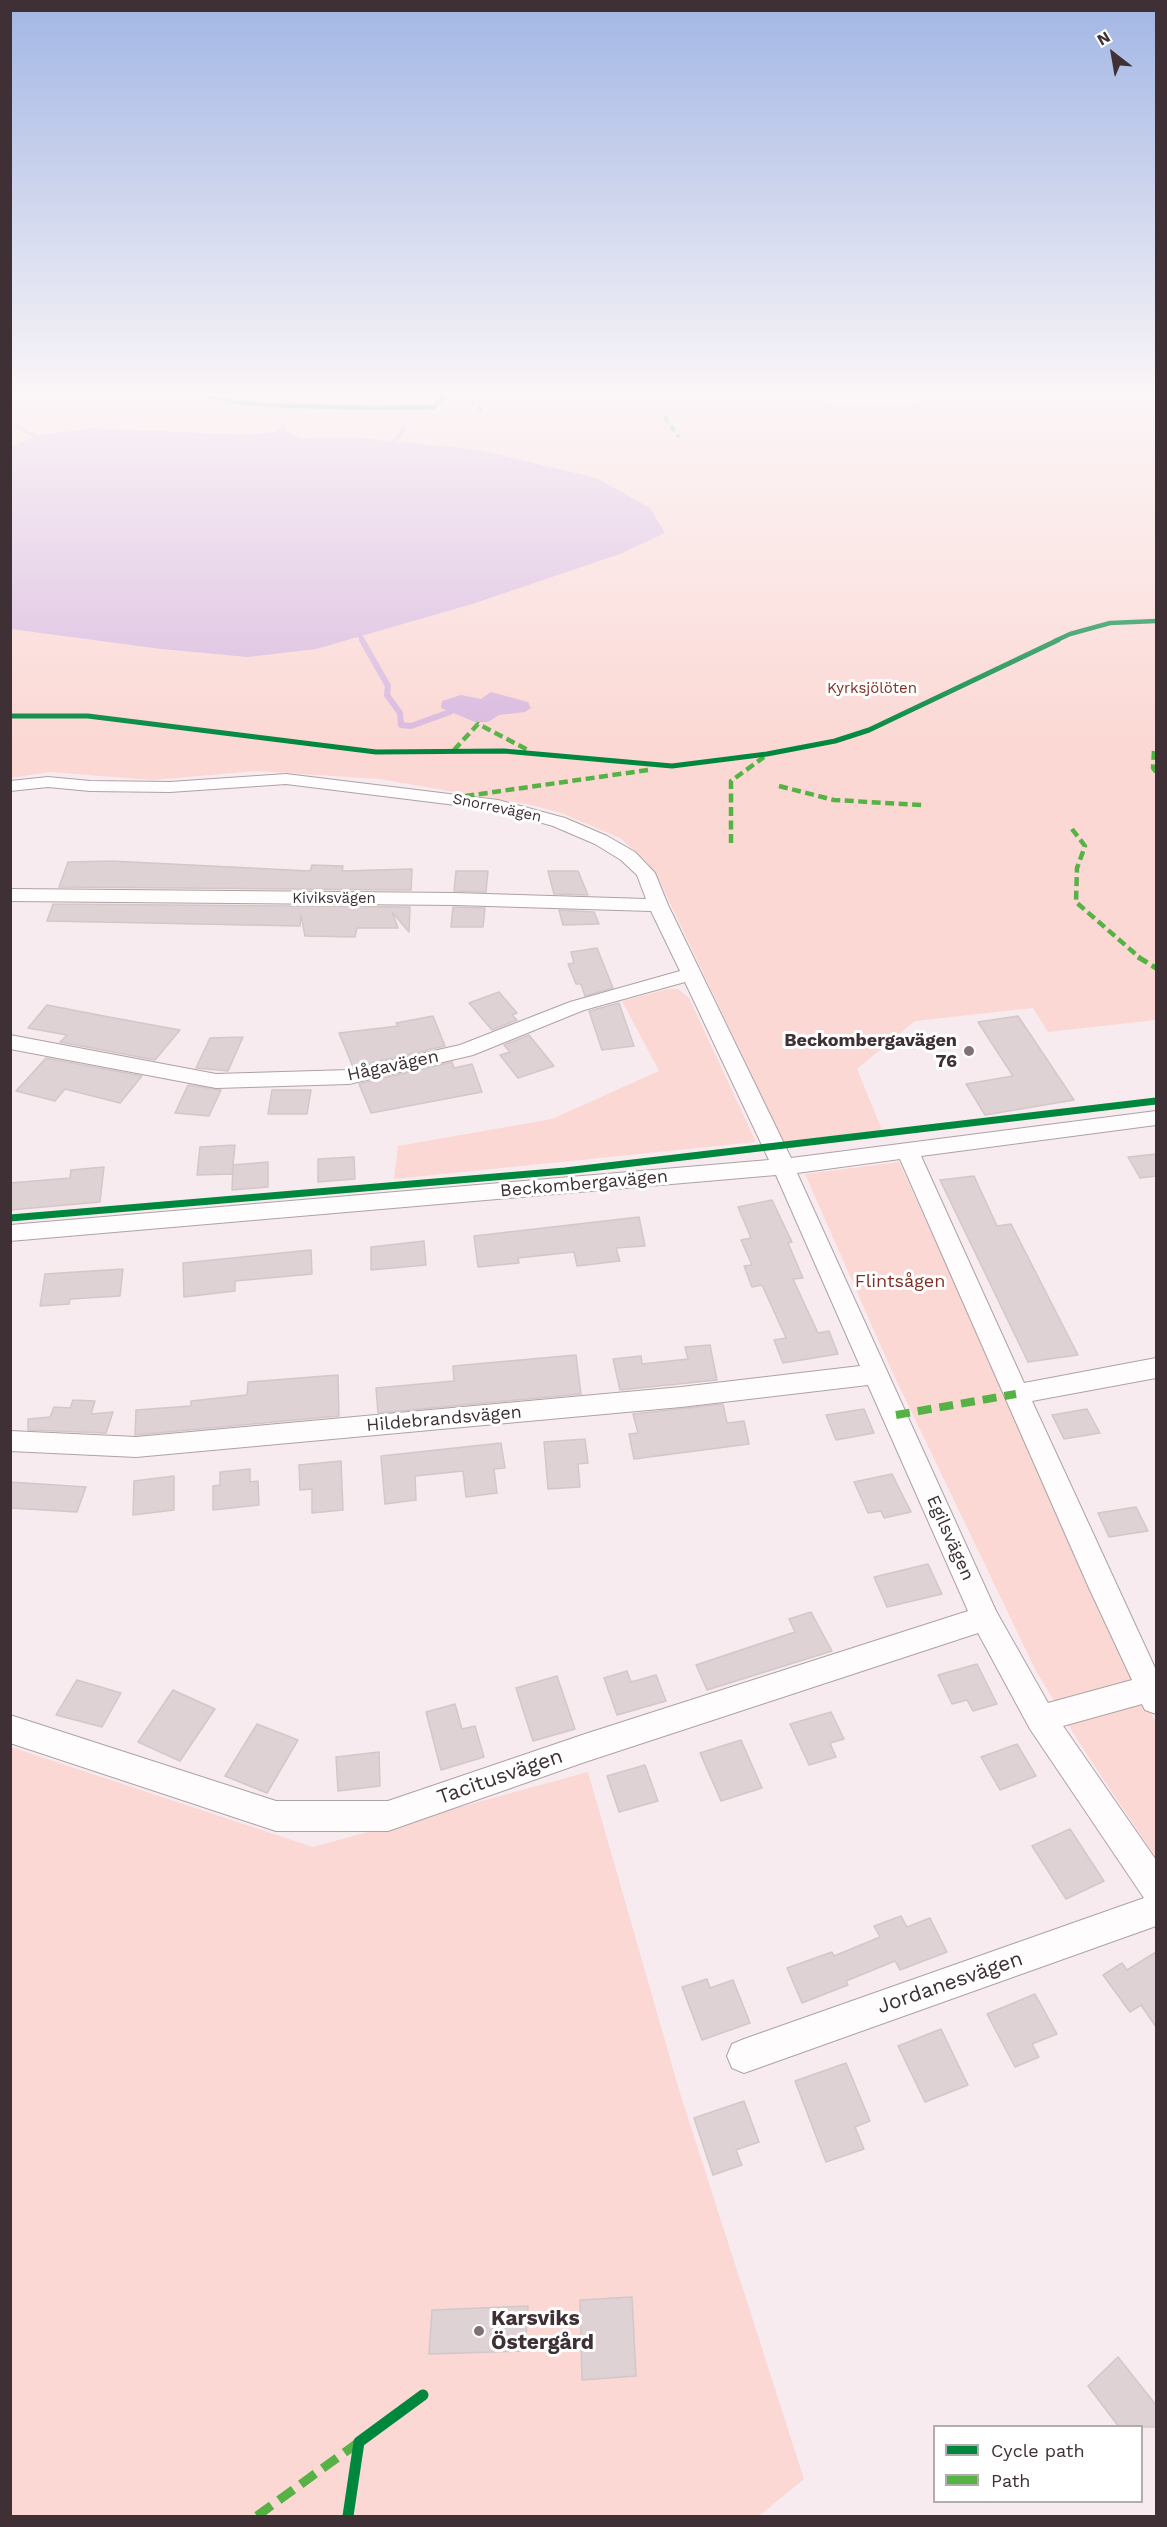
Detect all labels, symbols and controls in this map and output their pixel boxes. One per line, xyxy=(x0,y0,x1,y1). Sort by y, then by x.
north arrow xyxy=(1083,24,1143,84)
text: N xyxy=(1093,27,1113,49)
park label: Kyrksjölöten xyxy=(827,680,917,698)
street label: Snorrevägen xyxy=(451,790,543,826)
street label: Kiviksvägen xyxy=(292,890,376,908)
place label: Beckombergavägen 76 xyxy=(784,1030,957,1072)
marker: Beckombergavägen 76 xyxy=(962,1044,976,1058)
street label: Hågavägen xyxy=(345,1046,441,1086)
street label: Beckombergavägen xyxy=(499,1166,669,1202)
park label: Flintsågen xyxy=(855,1271,945,1293)
street label: Hildebrandsvägen xyxy=(365,1401,523,1437)
street label: Egilsvägen xyxy=(922,1492,978,1584)
street label: Tacitusvägen xyxy=(434,1744,566,1810)
street label: Jordanesvägen xyxy=(874,1946,1026,2020)
place label: Karsviks Östergård xyxy=(491,2306,594,2356)
marker: Karsviks Östergård xyxy=(472,2324,486,2338)
legend xyxy=(933,2425,1143,2503)
text: Cycle path xyxy=(991,2440,1085,2461)
text: Path xyxy=(991,2470,1031,2491)

